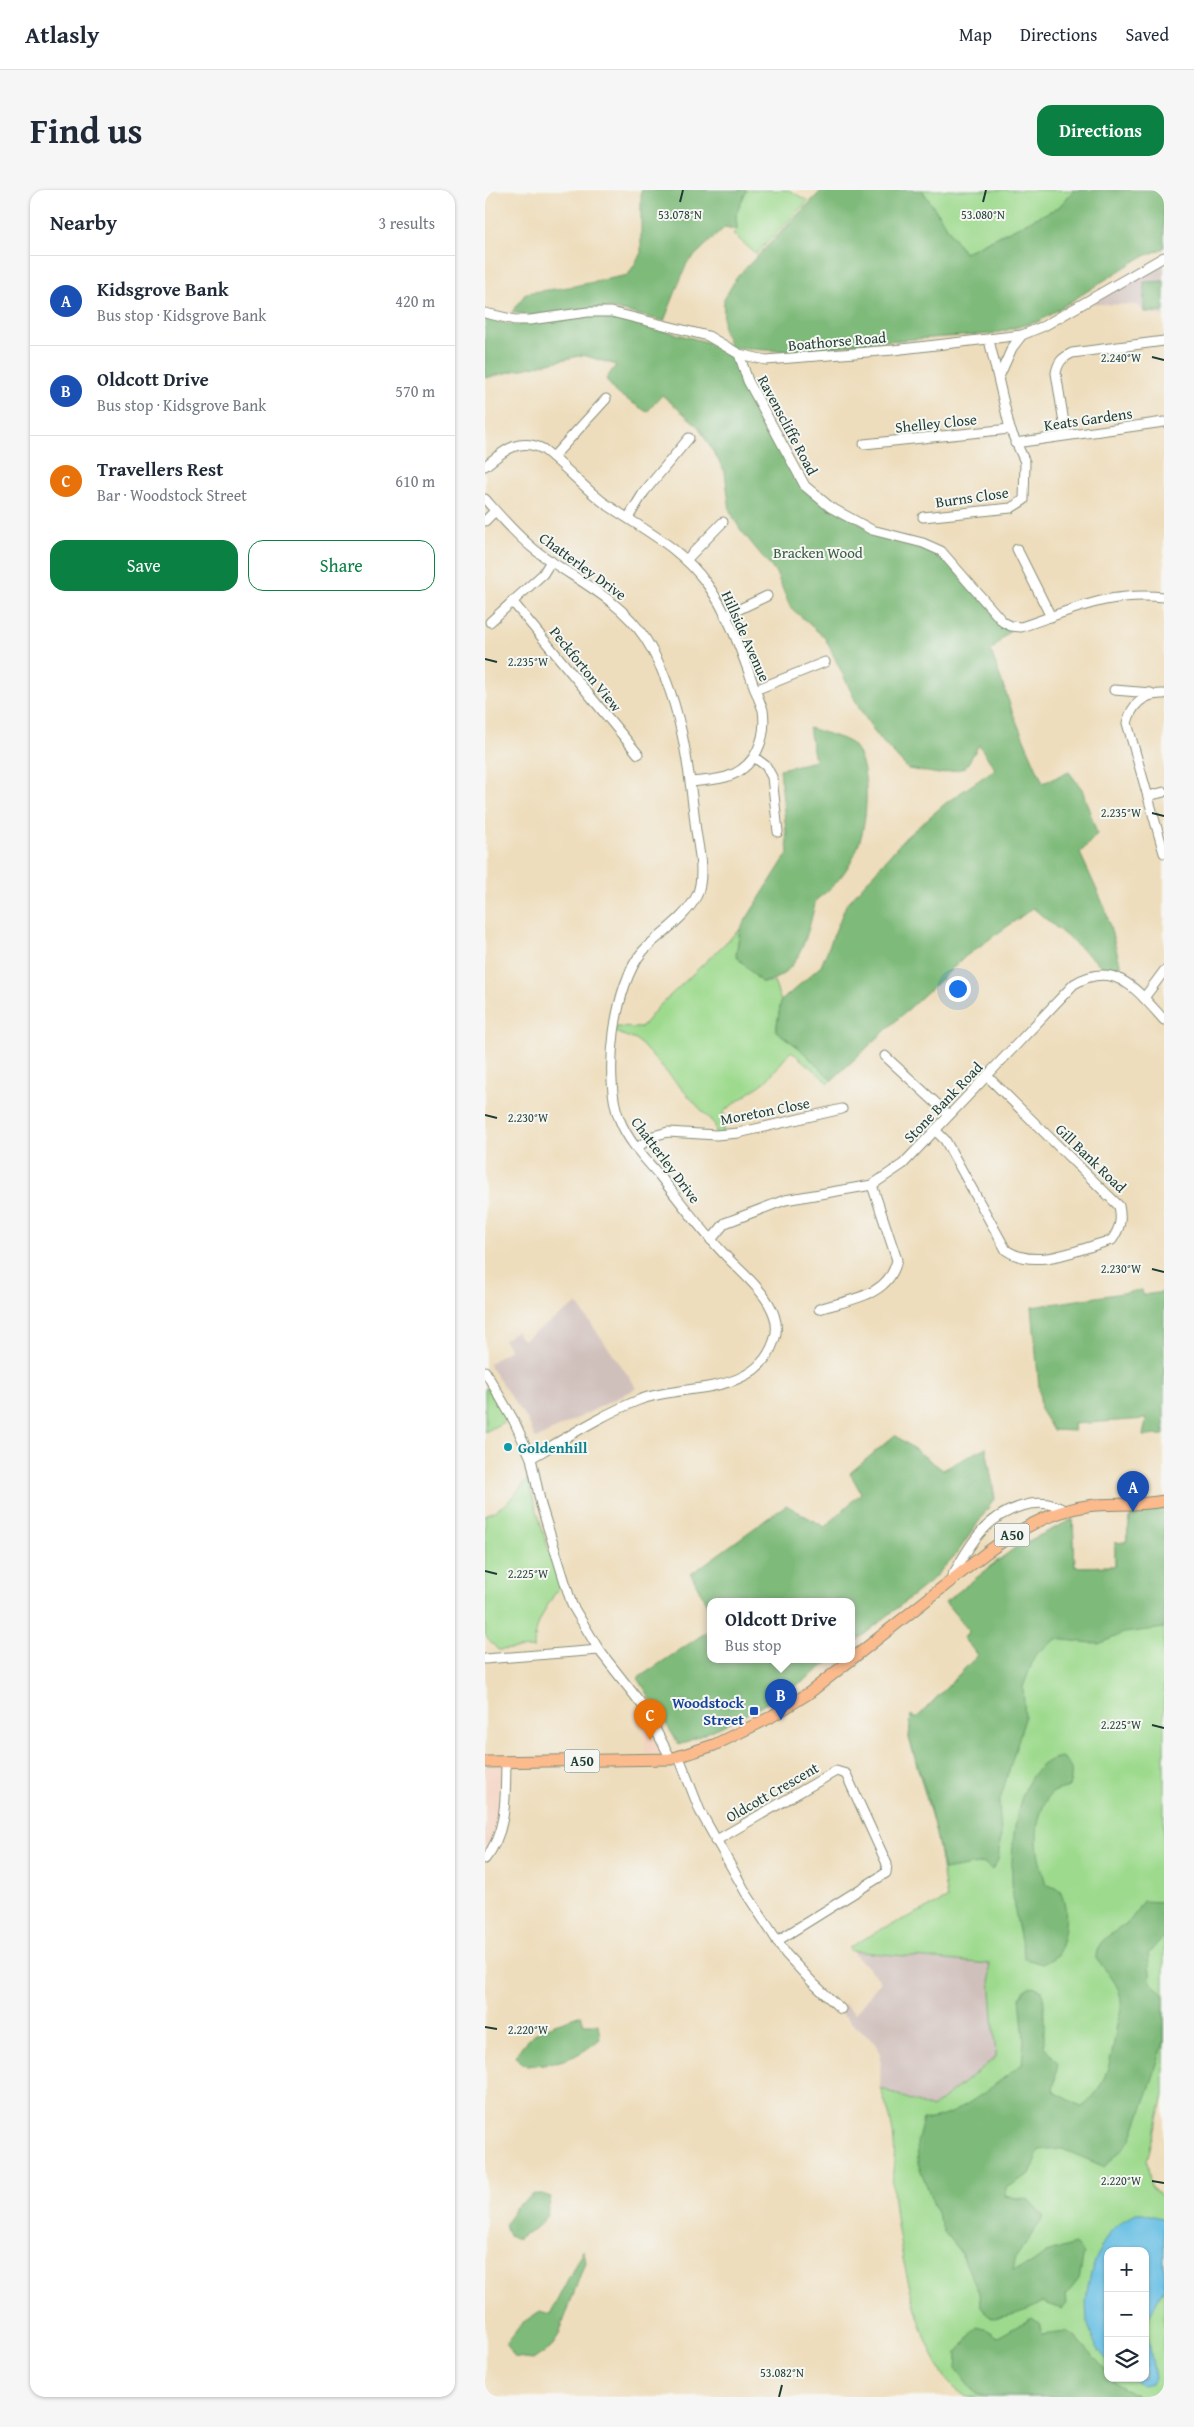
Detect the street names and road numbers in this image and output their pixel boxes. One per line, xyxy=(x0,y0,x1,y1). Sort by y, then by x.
street label: Boathorse Road xyxy=(787,326,887,356)
street label: Ravenscliffe Road xyxy=(753,371,823,479)
street label: Keats Gardens xyxy=(1042,402,1134,436)
street label: Shelley Close xyxy=(894,408,978,438)
street label: Burns Close xyxy=(934,481,1010,513)
street label: Chatterley Drive xyxy=(535,527,631,605)
street label: Hillside Avenue xyxy=(717,587,775,685)
street label: Peckforton View xyxy=(545,622,627,716)
street label: Stone Bank Road xyxy=(899,1057,987,1147)
street label: Moreton Close xyxy=(719,1092,811,1130)
street label: Chatterley Drive xyxy=(627,1112,705,1208)
street label: Gill Bank Road xyxy=(1051,1119,1131,1197)
road number: A50 xyxy=(995,1524,1029,1546)
road number: A50 xyxy=(565,1750,599,1772)
street label: Oldcott Crescent xyxy=(722,1757,823,1827)

